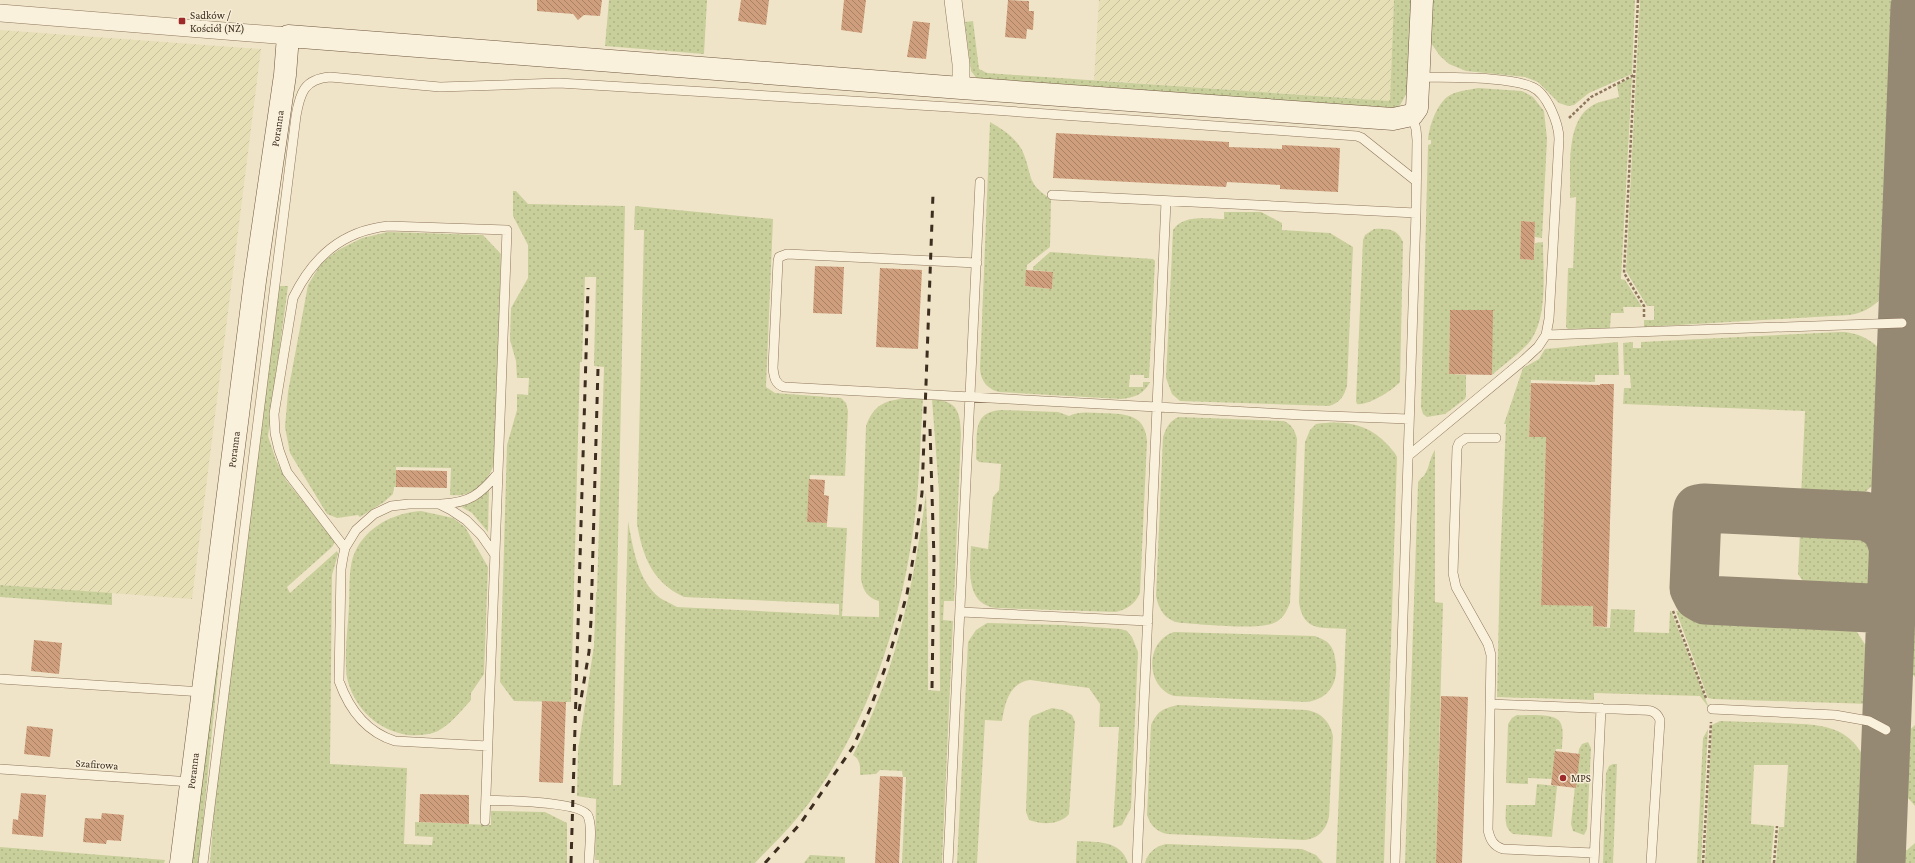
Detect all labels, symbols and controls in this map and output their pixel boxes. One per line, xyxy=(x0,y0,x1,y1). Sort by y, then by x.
place label: Sadków / Kościół (NŻ) xyxy=(190,9,245,35)
marker: Sadków / Kościół (NŻ) xyxy=(177,16,187,26)
street label: Poranna xyxy=(269,109,286,147)
street label: Poranna xyxy=(225,430,242,468)
street label: Poranna xyxy=(184,752,201,790)
street label: Szafirowa xyxy=(75,757,119,771)
place label: MPS xyxy=(1571,772,1591,784)
marker: MPS xyxy=(1558,773,1568,783)

